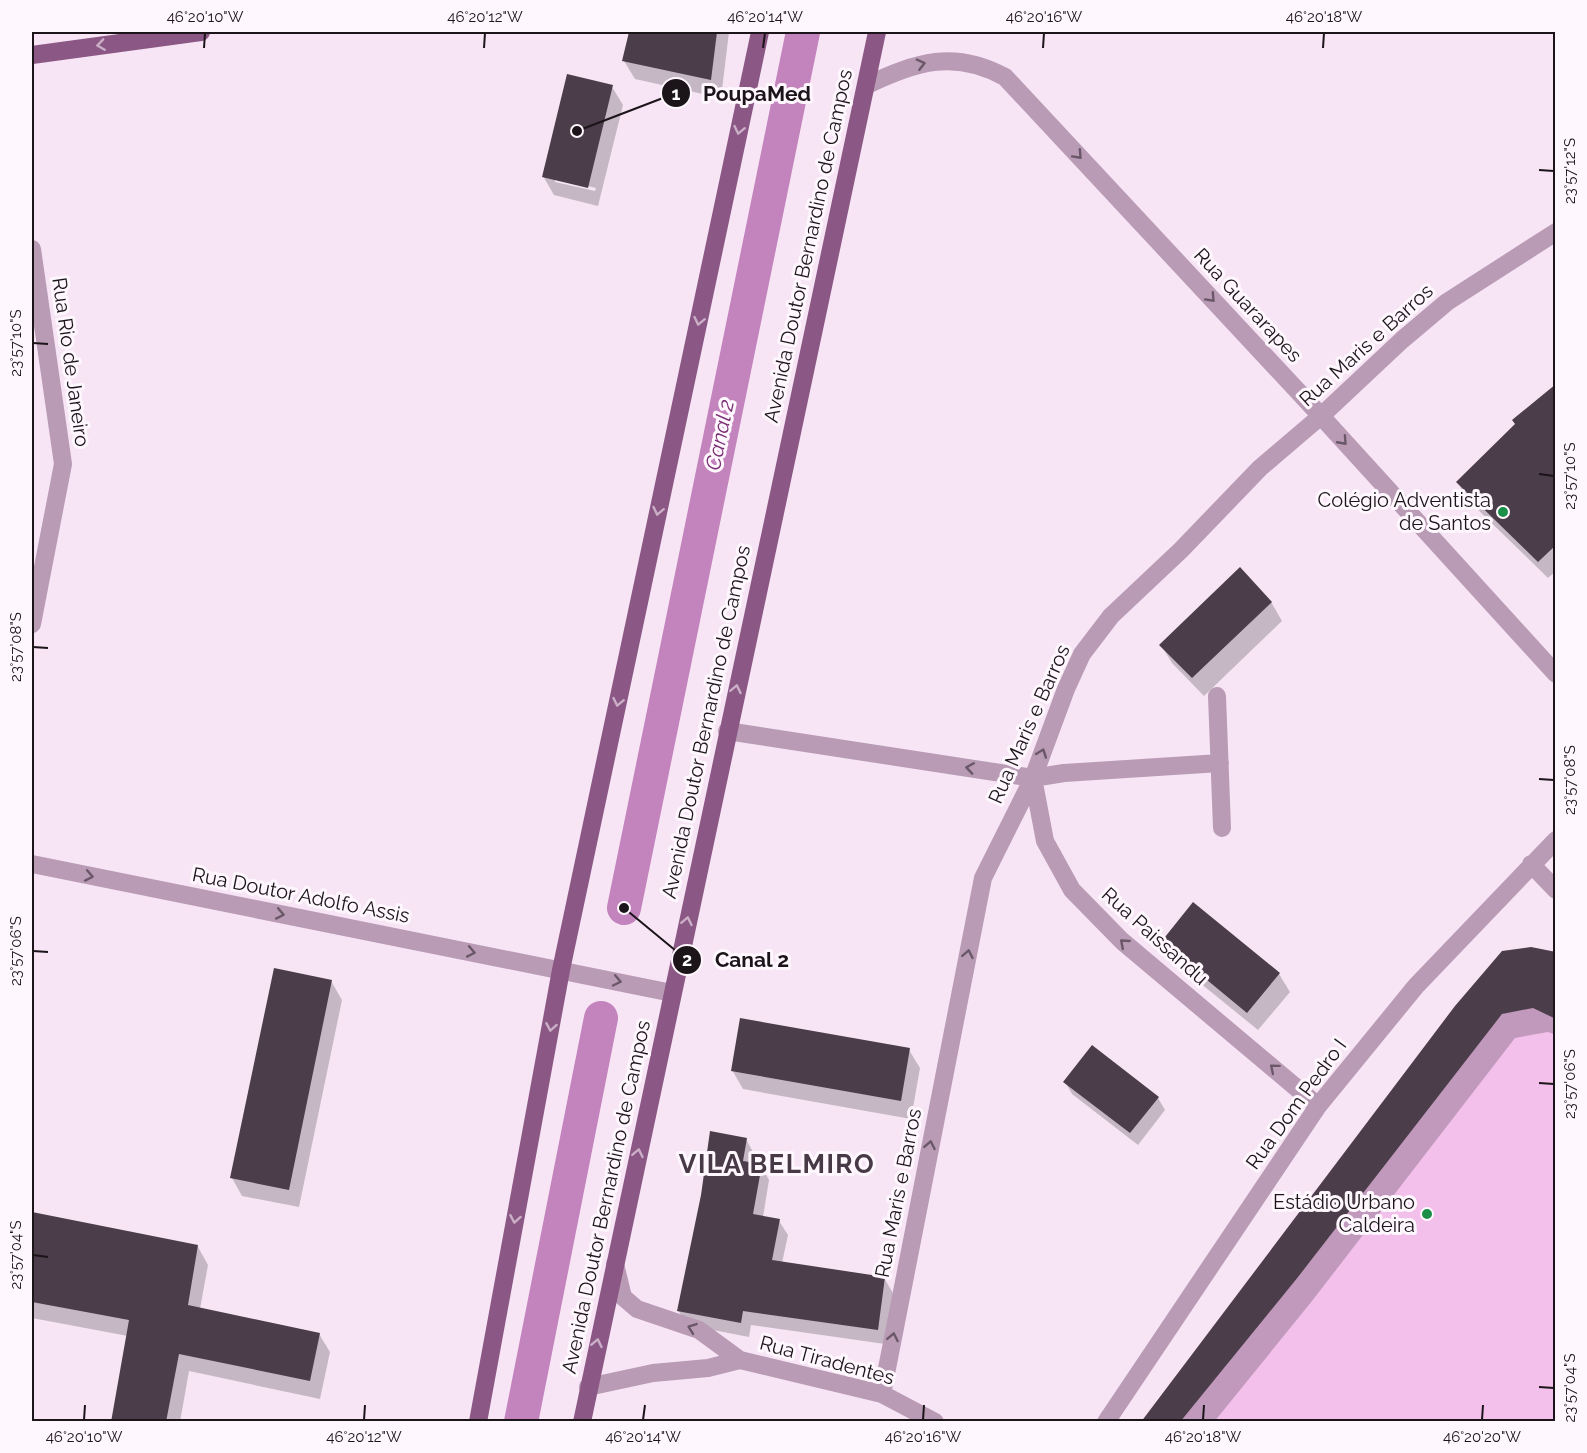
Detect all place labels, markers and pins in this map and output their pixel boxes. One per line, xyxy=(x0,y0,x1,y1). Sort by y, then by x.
callout: PoupaMed xyxy=(661,74,823,113)
place label: Colégio Adventista de Santos xyxy=(1318,488,1491,535)
marker: Colégio Adventista de Santos xyxy=(1496,505,1510,519)
callout: Canal 2 xyxy=(672,940,801,979)
place label: Estádio Urbano Caldeira xyxy=(1273,1190,1415,1237)
marker: Estádio Urbano Caldeira xyxy=(1420,1207,1434,1221)

